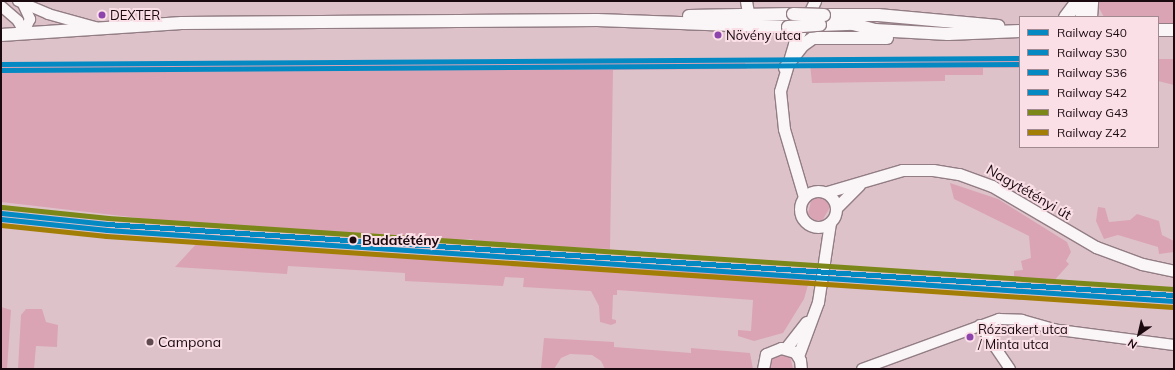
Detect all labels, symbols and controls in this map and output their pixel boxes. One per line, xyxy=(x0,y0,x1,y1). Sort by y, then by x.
place label: DEXTER xyxy=(110,7,160,23)
marker: DEXTER xyxy=(97,10,107,20)
legend xyxy=(1019,16,1159,148)
text: Railway S40 xyxy=(1057,25,1127,40)
place label: Növény utca xyxy=(726,27,801,43)
marker: Növény utca xyxy=(713,30,723,40)
text: Railway S30 xyxy=(1057,45,1127,60)
text: Railway S36 xyxy=(1057,65,1127,80)
text: Railway S42 xyxy=(1057,85,1127,100)
text: Railway G43 xyxy=(1057,105,1128,120)
text: Railway Z42 xyxy=(1057,125,1127,140)
street label: Nagytétényi út xyxy=(984,161,1074,223)
place label: Budatétény xyxy=(362,232,439,248)
marker: Budatétény xyxy=(346,233,360,247)
north arrow xyxy=(1119,314,1159,354)
place label: Rózsakert utca / Minta utca xyxy=(978,322,1068,353)
marker: Rózsakert utca / Minta utca xyxy=(965,332,975,342)
place label: Campona xyxy=(158,334,221,350)
text: N xyxy=(1125,336,1140,352)
marker: Campona xyxy=(145,337,155,347)

